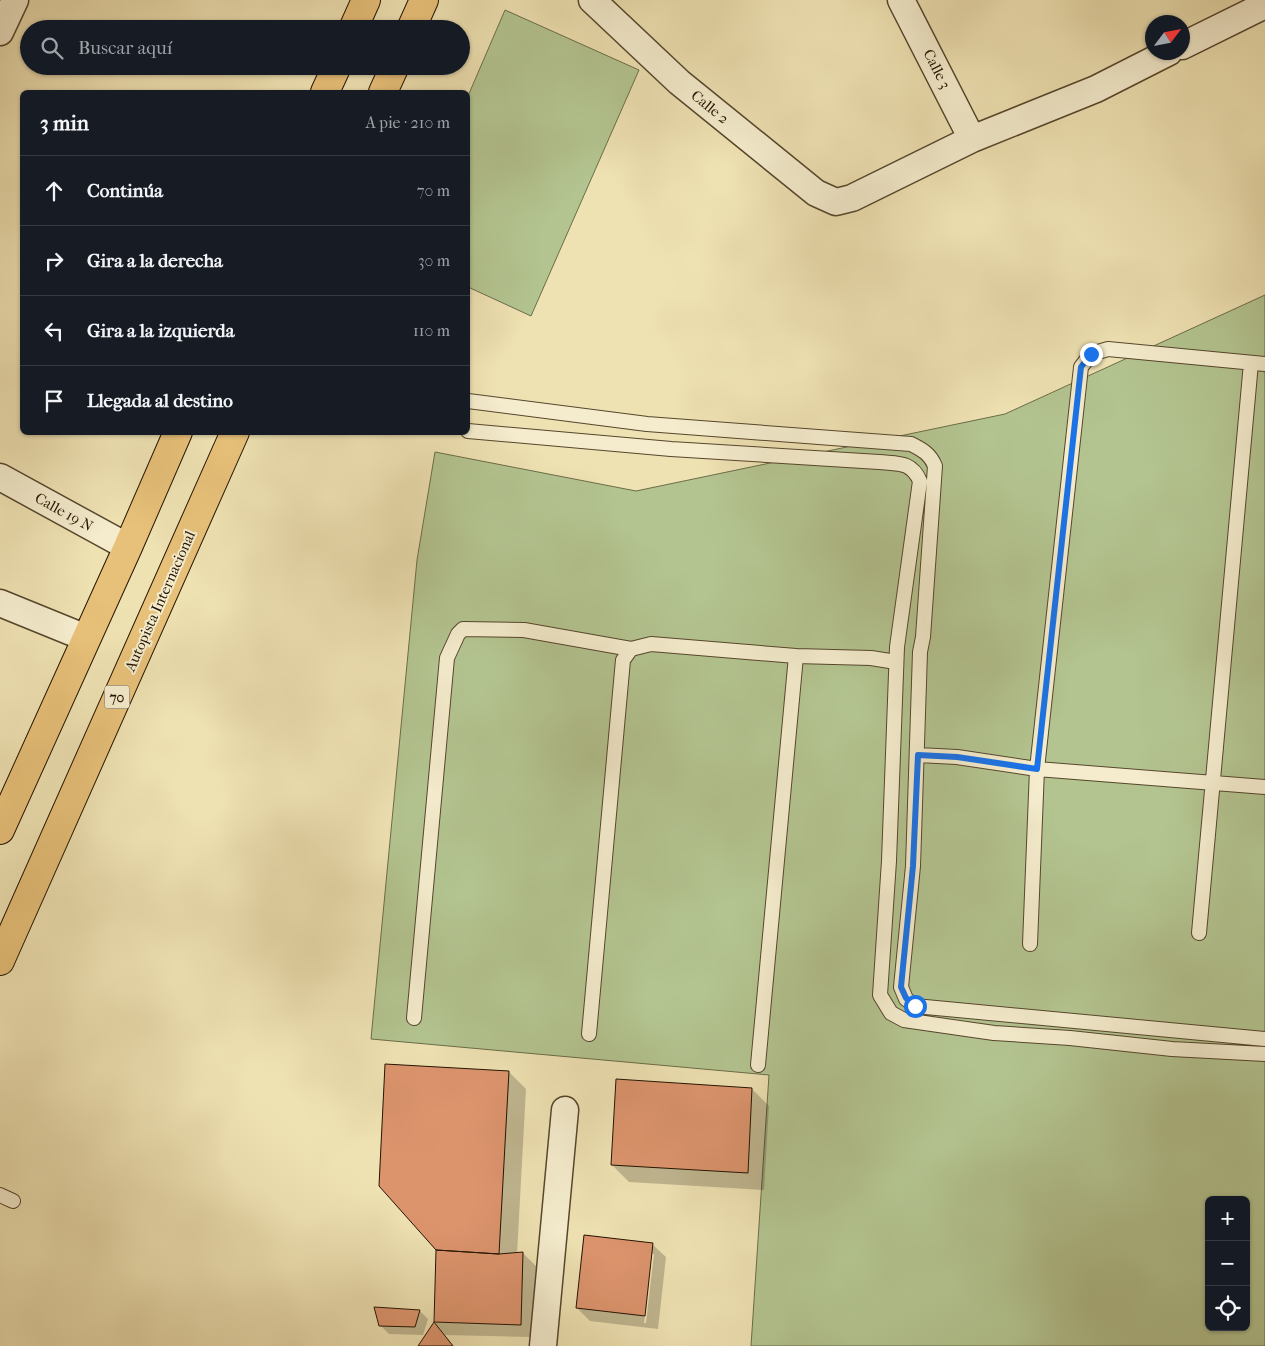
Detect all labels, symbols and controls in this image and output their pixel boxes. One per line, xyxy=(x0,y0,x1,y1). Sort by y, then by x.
north arrow xyxy=(1145,15,1190,60)
search box xyxy=(20,20,470,75)
icon: search xyxy=(38,34,66,62)
text: Buscar aquí xyxy=(78,37,172,59)
street label: Calle 3 xyxy=(919,46,955,92)
street label: Calle 2 xyxy=(687,86,733,128)
text: 3 min xyxy=(40,111,89,135)
text: A pie · 210 m xyxy=(366,113,450,132)
icon: ahead xyxy=(40,177,68,205)
text: Continúa xyxy=(87,180,163,202)
text: 70 m xyxy=(417,181,450,200)
icon: right xyxy=(40,247,68,275)
text: Gira a la derecha xyxy=(87,250,223,272)
text: 30 m xyxy=(418,251,450,270)
icon: left xyxy=(40,317,68,345)
text: Gira a la izquierda xyxy=(87,320,234,342)
text: 110 m xyxy=(413,321,450,340)
route end xyxy=(1080,343,1103,366)
icon: arrive xyxy=(40,387,68,415)
text: Llegada al destino xyxy=(87,390,233,412)
street label: Calle 19 N xyxy=(32,489,97,536)
street label: Autopista Internacional xyxy=(120,528,199,675)
road number: 70 xyxy=(104,686,130,709)
route start xyxy=(904,995,927,1018)
map controls xyxy=(1205,1196,1250,1331)
button: + xyxy=(1205,1196,1250,1241)
button: − xyxy=(1205,1241,1250,1286)
button: locate xyxy=(1205,1286,1250,1331)

